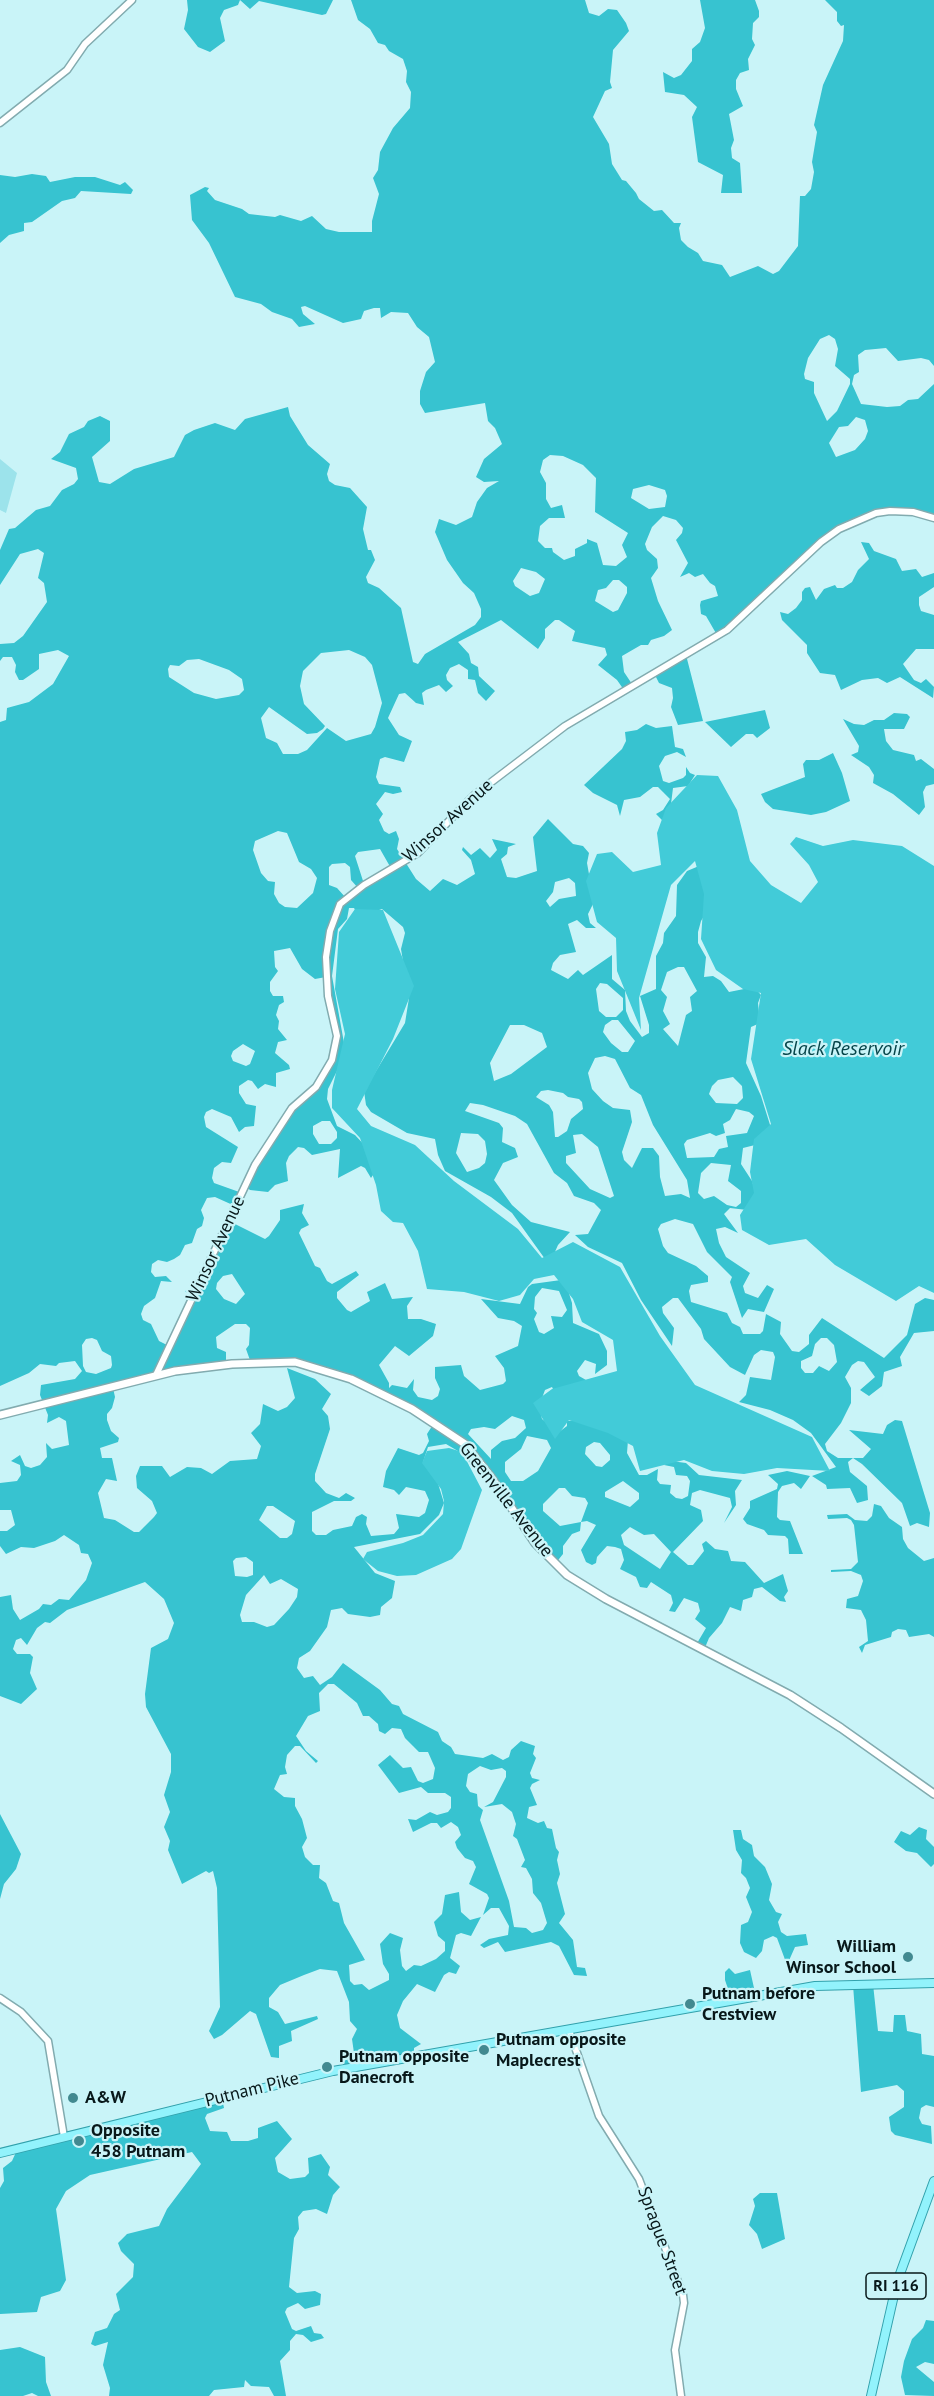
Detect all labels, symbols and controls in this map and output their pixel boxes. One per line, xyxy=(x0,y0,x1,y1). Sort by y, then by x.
street label: Winsor Avenue xyxy=(398,775,498,867)
water label: Slack Reservoir xyxy=(782,1037,904,1061)
street label: Winsor Avenue xyxy=(182,1193,250,1305)
street label: Greenville Avenue xyxy=(455,1438,557,1562)
place label: William Winsor School xyxy=(786,1936,896,1978)
marker: William Winsor School xyxy=(901,1950,915,1964)
place label: Putnam before Crestview xyxy=(702,1983,815,2026)
marker: Putnam before Crestview xyxy=(683,1997,697,2011)
place label: Putnam opposite Maplecrest xyxy=(496,2029,626,2072)
marker: Putnam opposite Maplecrest xyxy=(477,2043,491,2057)
place label: Putnam opposite Danecroft xyxy=(339,2046,469,2088)
marker: Putnam opposite Danecroft xyxy=(320,2060,334,2074)
street label: Putnam Pike xyxy=(203,2068,301,2112)
place label: A&W xyxy=(85,2087,126,2109)
marker: A&W xyxy=(66,2091,80,2105)
place label: Opposite 458 Putnam xyxy=(91,2120,185,2162)
marker: Opposite 458 Putnam xyxy=(72,2134,86,2148)
street label: Sprague Street xyxy=(632,2184,692,2298)
road number: RI 116 xyxy=(866,2273,926,2299)

